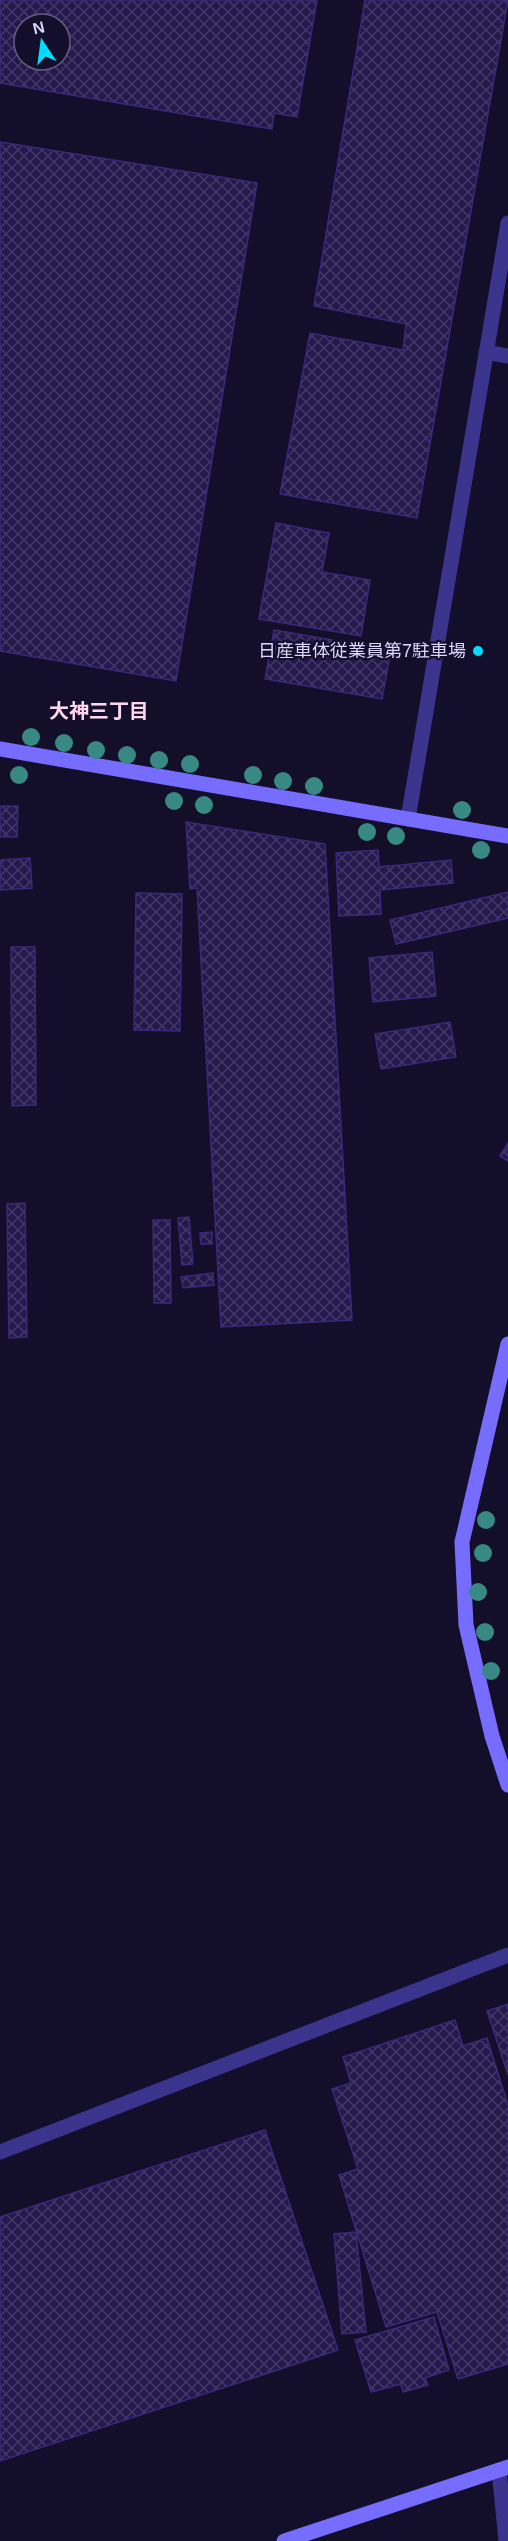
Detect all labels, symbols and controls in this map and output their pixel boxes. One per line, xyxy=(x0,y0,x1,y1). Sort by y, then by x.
north arrow xyxy=(12,12,72,72)
text: N xyxy=(31,18,46,37)
place label: 日産車体従業員第7駐車場 xyxy=(258,641,466,661)
marker: 日産車体従業員第7駐車場 xyxy=(471,644,485,658)
district label: 大神三丁目 xyxy=(49,700,149,722)

